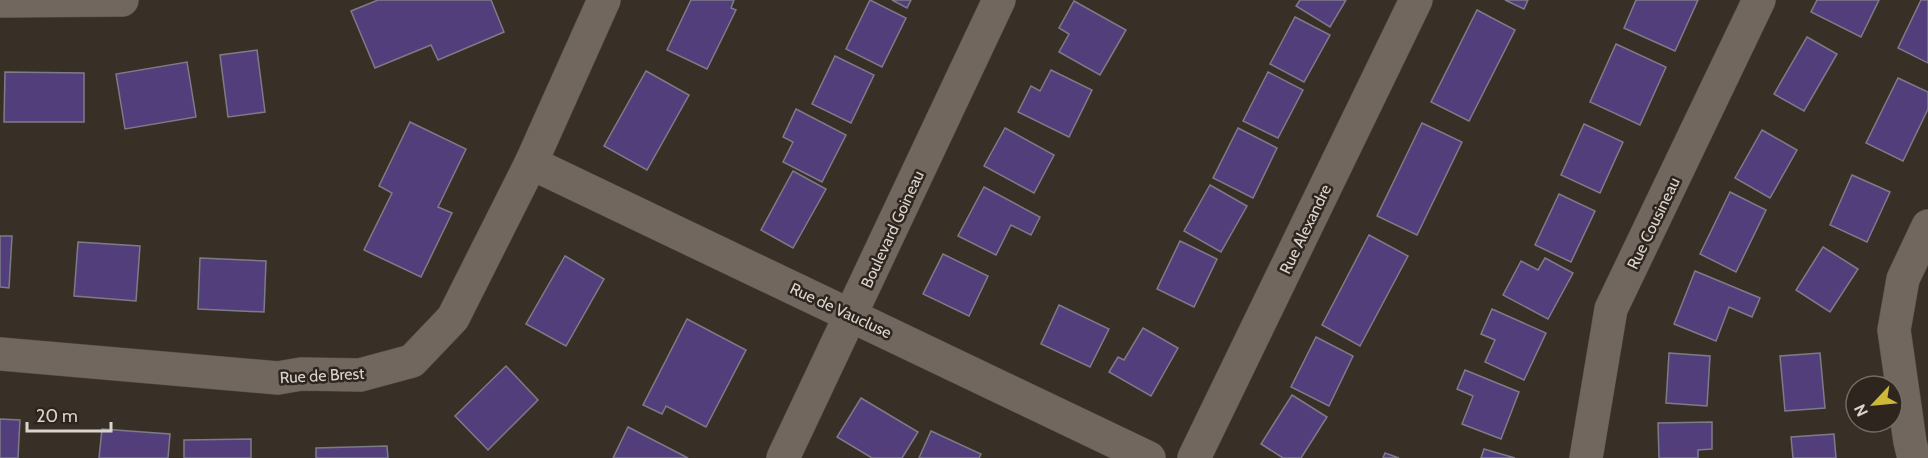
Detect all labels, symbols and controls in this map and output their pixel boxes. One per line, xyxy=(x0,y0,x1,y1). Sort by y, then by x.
street label: Boulevard Goineau xyxy=(857,167,928,291)
street label: Rue Cousineau xyxy=(1623,174,1684,272)
street label: Rue Alexandre xyxy=(1276,181,1335,277)
street label: Rue de Vaucluse xyxy=(787,279,895,342)
street label: Rue de Brest xyxy=(279,364,365,387)
north arrow xyxy=(1844,374,1904,434)
scale bar xyxy=(27,395,111,433)
text: N xyxy=(1850,401,1872,420)
text: 20 m xyxy=(36,405,78,427)

